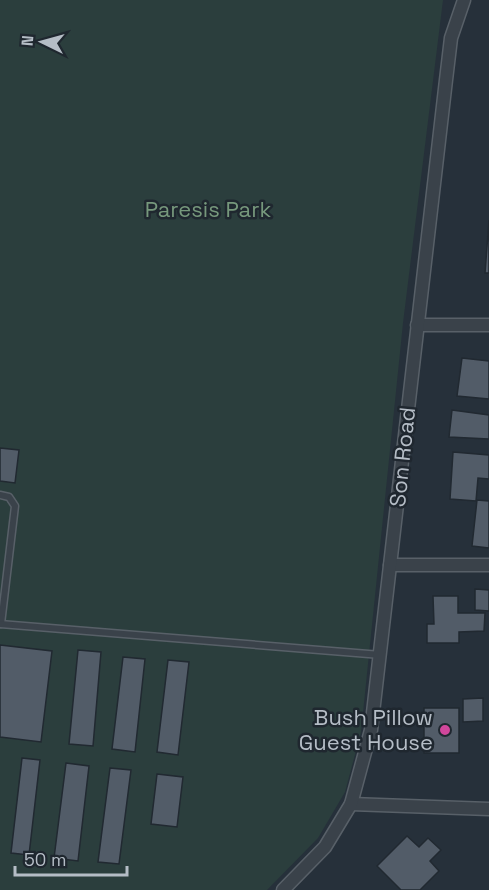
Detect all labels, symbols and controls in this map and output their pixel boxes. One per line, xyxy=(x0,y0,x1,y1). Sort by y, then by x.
north arrow xyxy=(12,12,72,72)
text: N xyxy=(17,34,38,47)
park label: Paresis Park xyxy=(145,195,271,223)
street label: Son Road xyxy=(383,406,421,508)
place label: Bush Pillow Guest House xyxy=(299,703,433,756)
marker: Bush Pillow Guest House xyxy=(438,723,452,737)
scale bar xyxy=(15,839,128,877)
text: 50 m xyxy=(24,848,66,871)

